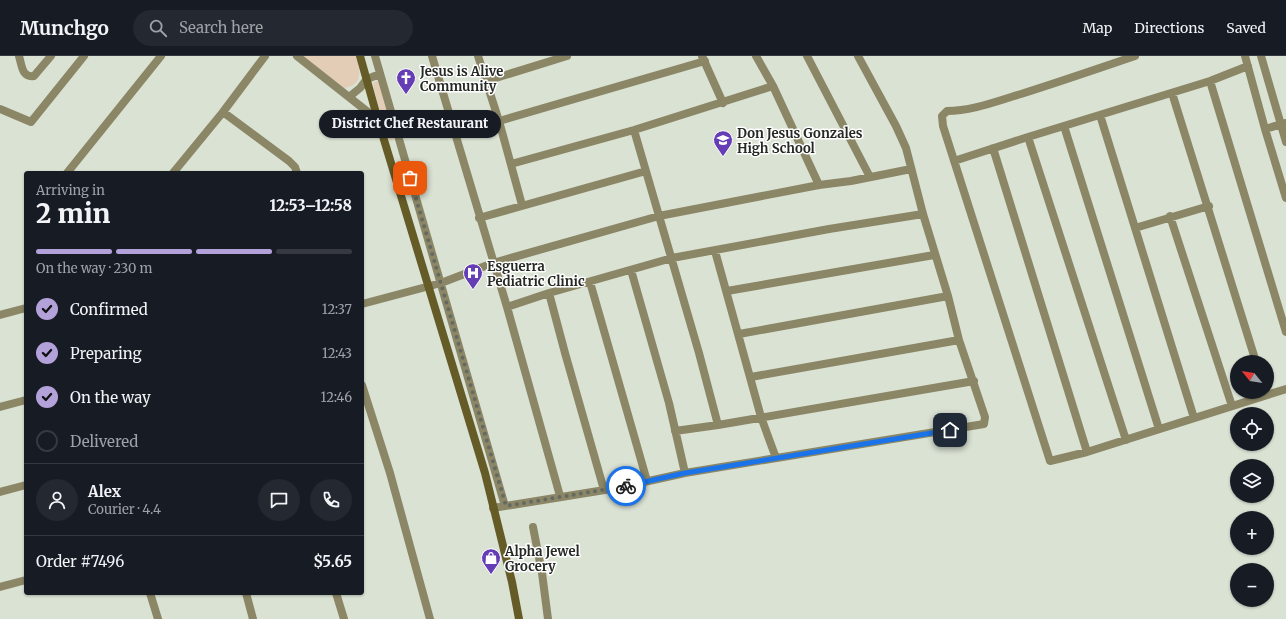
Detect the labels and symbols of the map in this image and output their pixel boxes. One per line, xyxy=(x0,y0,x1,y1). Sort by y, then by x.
place label: Jesus is Alive Community xyxy=(419,63,503,95)
church icon: Jesus is Alive Community xyxy=(395,67,417,95)
callout: District Chef Restaurant xyxy=(319,110,501,138)
place label: Don Jesus Gonzales High School xyxy=(737,125,863,157)
school or university icon: Don Jesus Gonzales High School xyxy=(712,129,734,157)
pin xyxy=(393,161,427,195)
place label: Esguerra Pediatric Clinic xyxy=(487,258,585,290)
hospital icon: Esguerra Pediatric Clinic xyxy=(462,262,484,290)
north arrow xyxy=(1230,355,1274,399)
pin xyxy=(933,413,967,447)
courier xyxy=(606,466,646,506)
place label: Alpha Jewel Grocery xyxy=(504,543,580,575)
shop icon: Alpha Jewel Grocery xyxy=(480,547,502,575)

